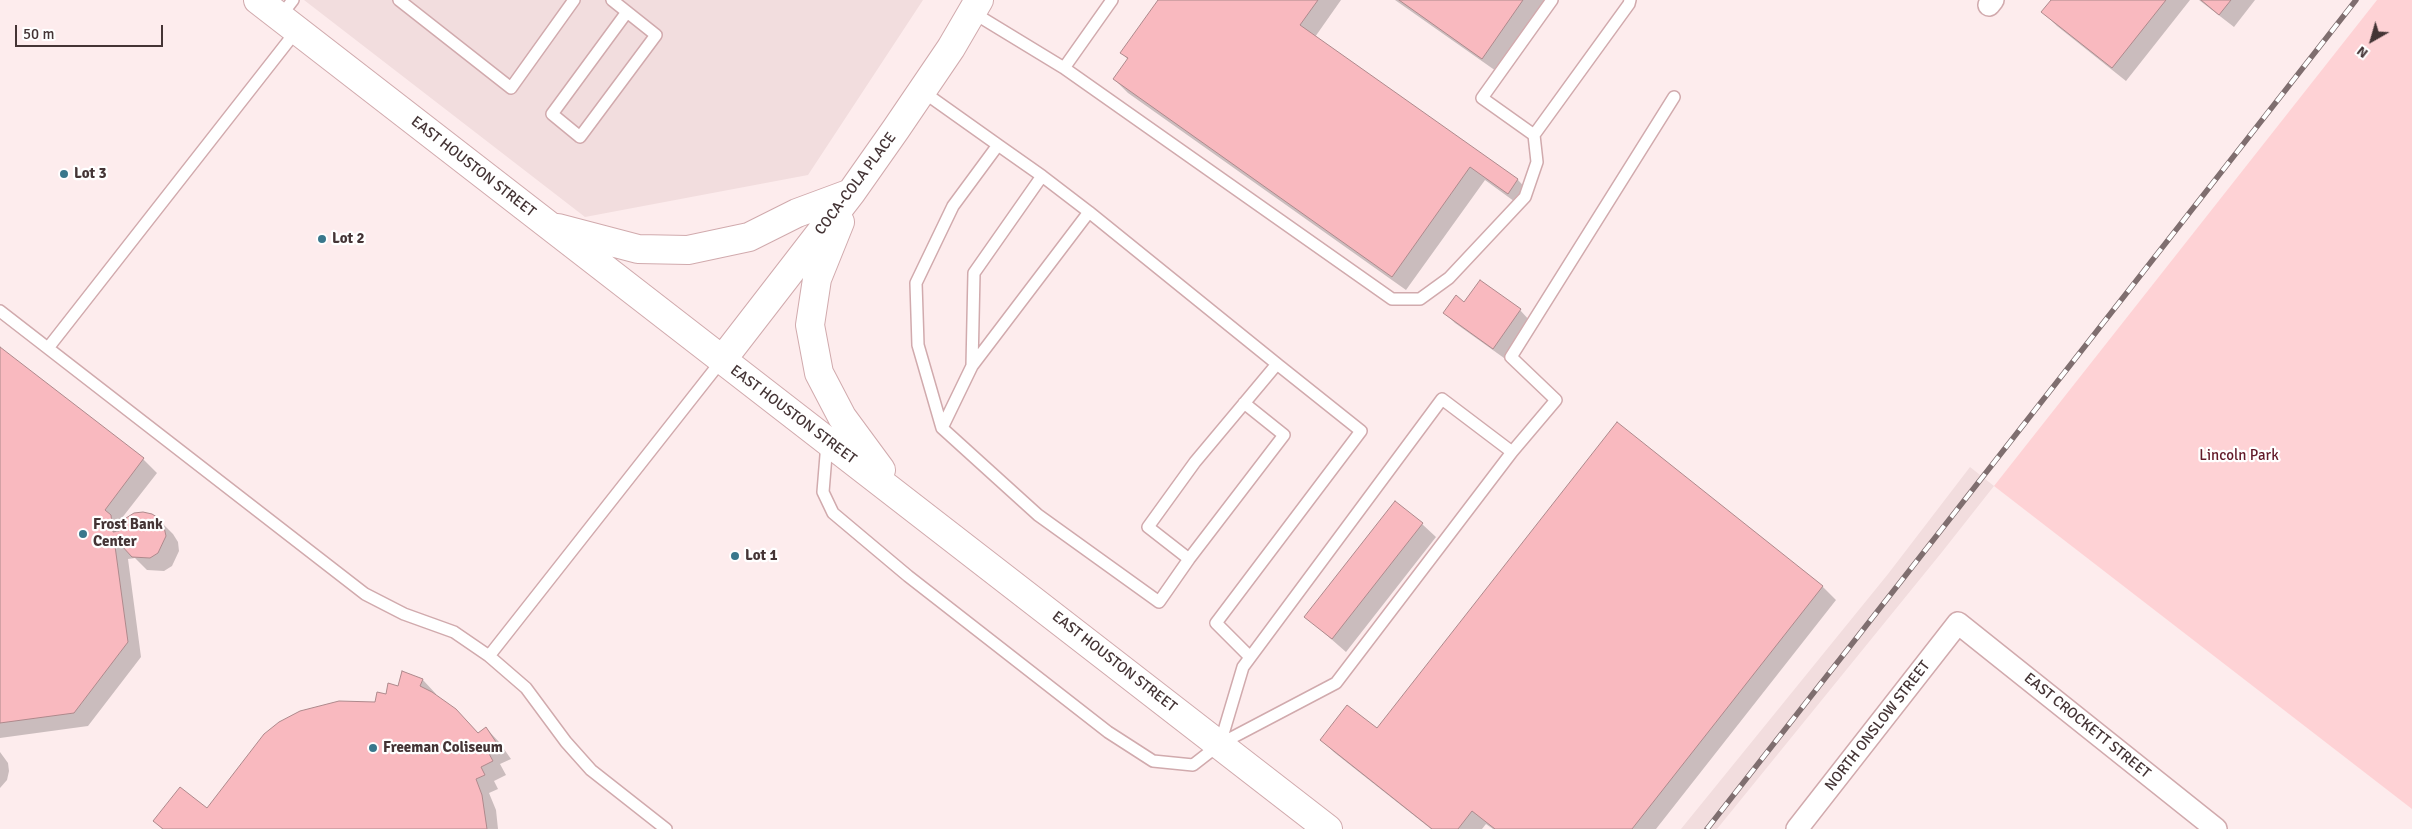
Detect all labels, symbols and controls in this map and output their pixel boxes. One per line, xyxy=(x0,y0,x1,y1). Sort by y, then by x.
scale bar xyxy=(18,15,165,47)
north arrow xyxy=(2347,15,2397,65)
text: 50 m xyxy=(23,25,54,43)
text: N xyxy=(2353,43,2372,62)
street label: EAST HOUSTON STREET xyxy=(407,113,539,221)
street label: COCA-COLA PLACE xyxy=(812,129,900,239)
place label: Lot 3 xyxy=(74,165,107,183)
marker: Lot 3 xyxy=(58,168,70,180)
place label: Lot 2 xyxy=(332,230,365,248)
marker: Lot 2 xyxy=(316,233,328,245)
street label: EAST HOUSTON STREET xyxy=(726,362,860,468)
park label: Lincoln Park xyxy=(2199,447,2279,465)
place label: Frost Bank Center xyxy=(93,516,163,551)
marker: Frost Bank Center xyxy=(77,528,89,540)
place label: Lot 1 xyxy=(745,547,778,565)
marker: Lot 1 xyxy=(729,550,741,562)
street label: EAST HOUSTON STREET xyxy=(1048,608,1180,716)
street label: NORTH ONSLOW STREET xyxy=(1822,657,1934,795)
street label: EAST CROCKETT STREET xyxy=(2020,669,2154,783)
place label: Freeman Coliseum xyxy=(383,739,503,757)
marker: Freeman Coliseum xyxy=(367,742,379,754)

